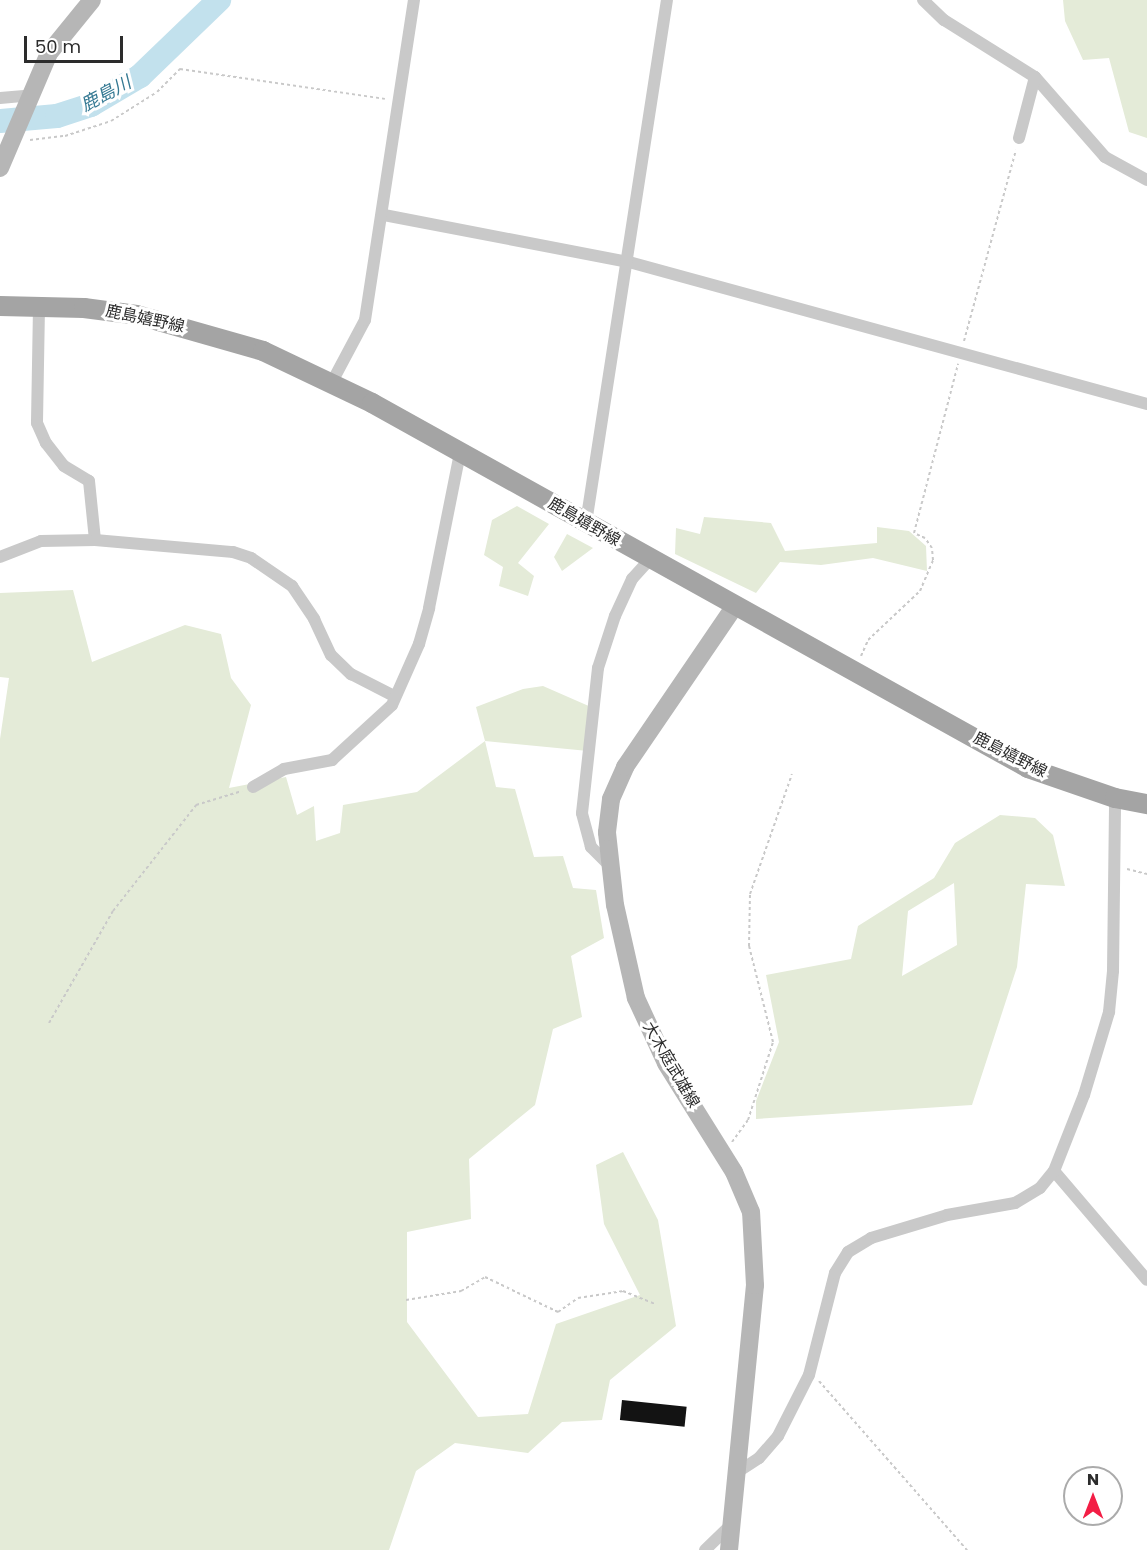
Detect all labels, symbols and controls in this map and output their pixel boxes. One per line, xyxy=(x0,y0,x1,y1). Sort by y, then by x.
scale bar xyxy=(27,24,126,62)
text: 50 m xyxy=(35,34,81,59)
water label: 鹿島川 xyxy=(77,72,135,116)
street label: 鹿島嬉野線 xyxy=(104,301,186,337)
street label: 鹿島嬉野線 xyxy=(545,494,623,550)
street label: 鹿島嬉野線 xyxy=(970,728,1050,782)
street label: 大木庭武雄線 xyxy=(639,1019,703,1111)
north arrow xyxy=(1063,1466,1123,1526)
text: N xyxy=(1087,1468,1099,1491)

